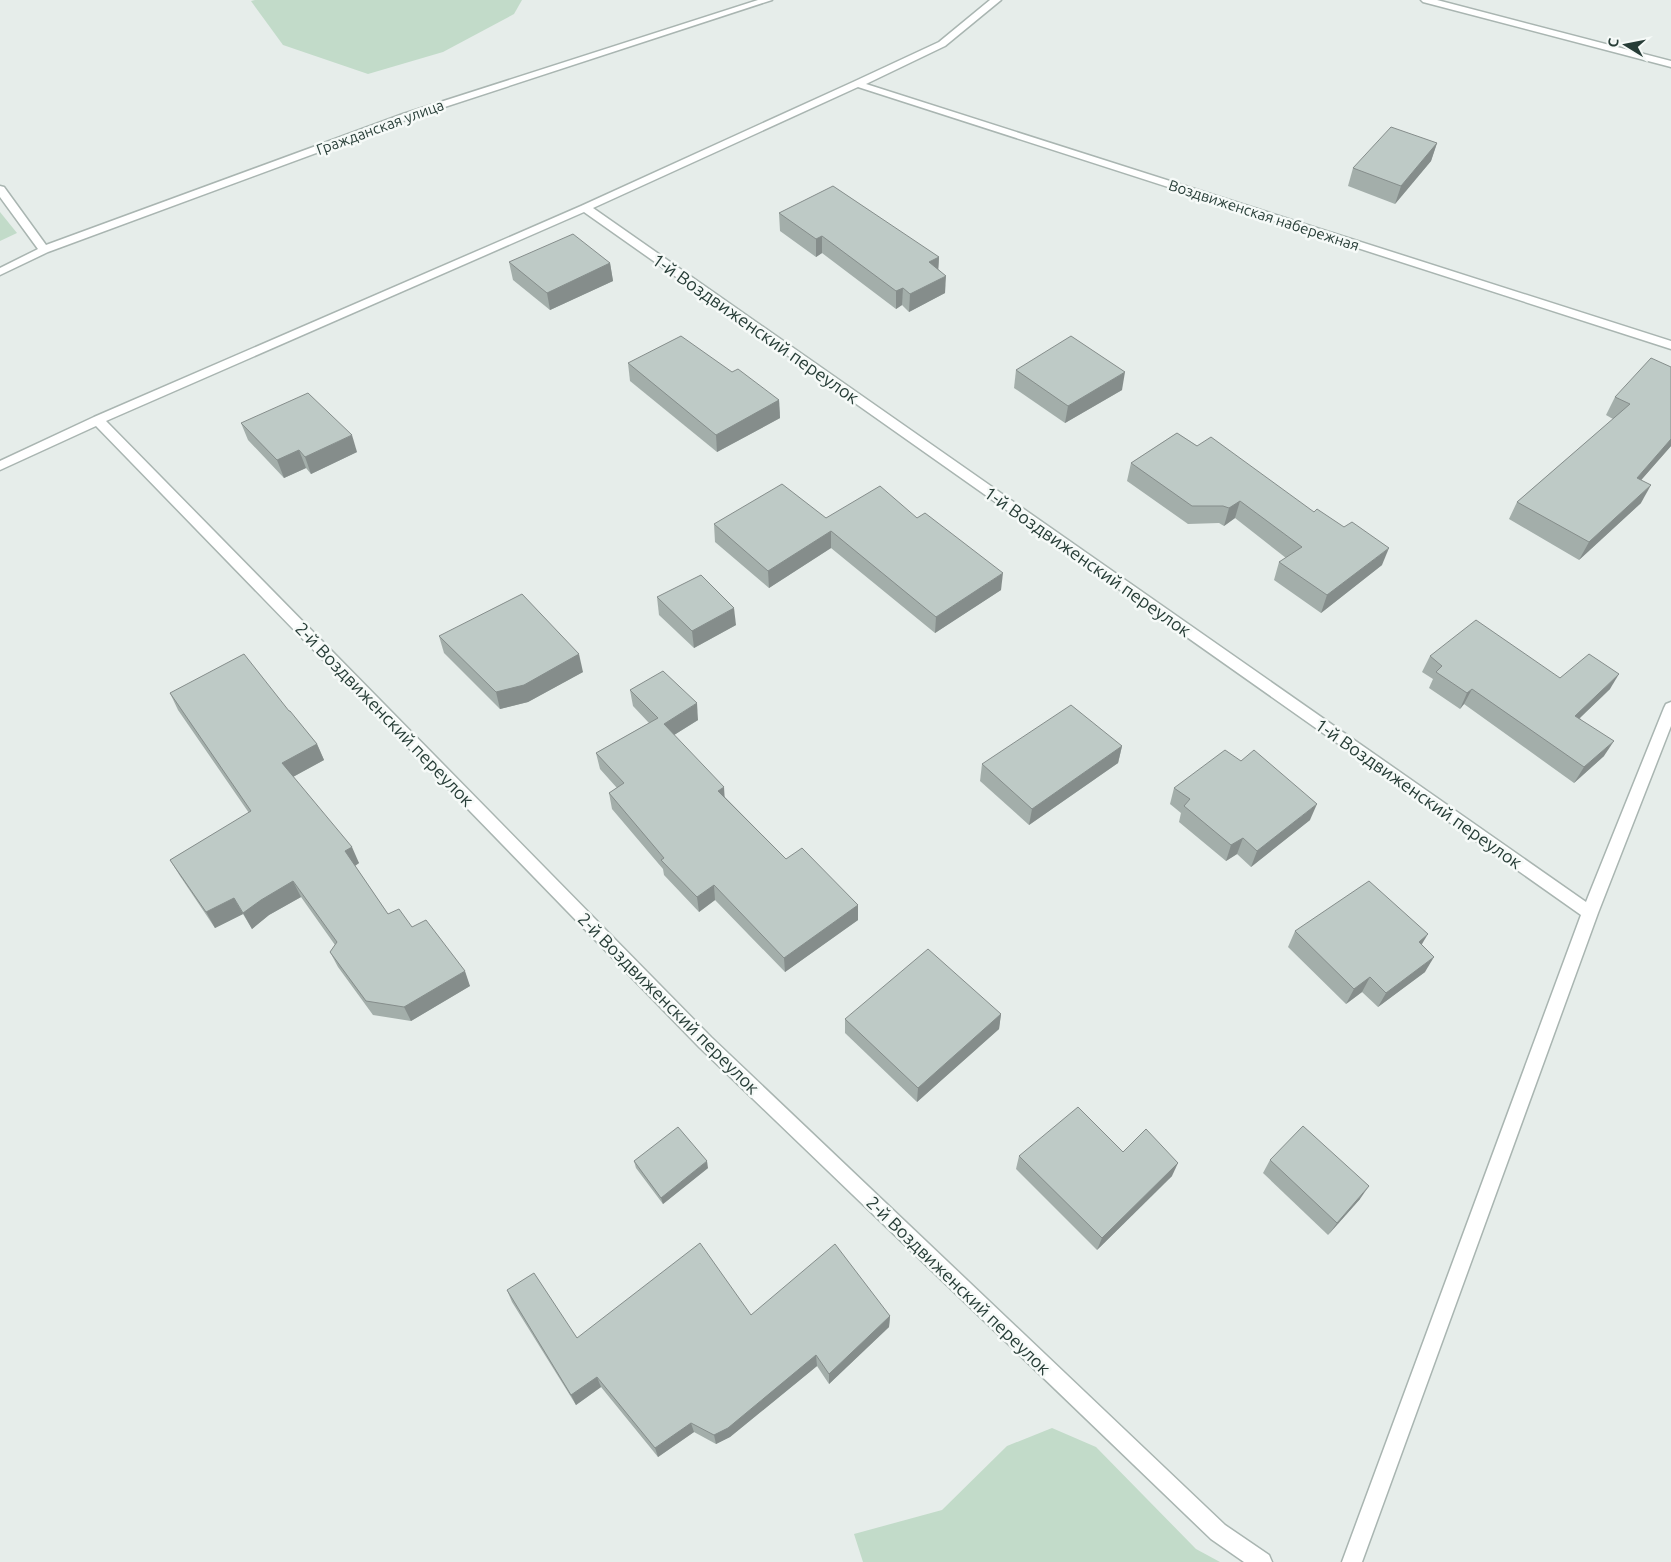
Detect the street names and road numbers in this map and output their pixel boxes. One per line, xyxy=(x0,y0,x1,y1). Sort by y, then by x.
street label: Гражданская улица xyxy=(314,96,446,158)
street label: Воздвиженская набережная xyxy=(1167,176,1361,254)
street label: 1-й Воздвиженский переулок xyxy=(649,249,863,407)
street label: 1-й Воздвиженский переулок xyxy=(981,482,1195,640)
street label: 2-й Воздвиженский переулок xyxy=(292,618,478,810)
street label: 1-й Воздвиженский переулок xyxy=(1312,714,1526,872)
street label: 2-й Воздвиженский переулок xyxy=(574,908,764,1098)
street label: 2-й Воздвиженский переулок xyxy=(863,1192,1055,1378)

